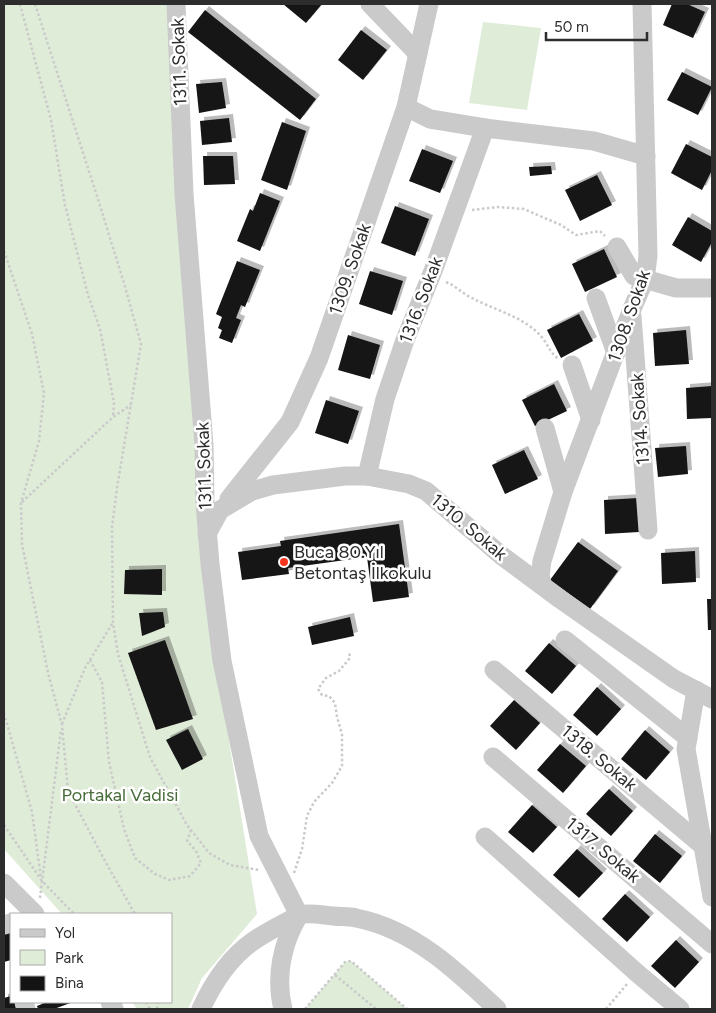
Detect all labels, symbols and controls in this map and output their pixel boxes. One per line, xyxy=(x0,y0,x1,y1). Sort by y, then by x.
scale bar xyxy=(546,10,647,42)
street label: 1311. Sokak xyxy=(166,17,192,106)
text: 50 m xyxy=(554,18,589,36)
street label: 1309. Sokak xyxy=(324,220,376,318)
street label: 1316. Sokak xyxy=(394,253,448,346)
street label: 1308. Sokak xyxy=(603,267,655,365)
street label: 1314. Sokak xyxy=(626,372,654,466)
street label: 1311. Sokak xyxy=(191,421,217,510)
street label: 1310. Sokak xyxy=(427,489,512,565)
place label: Buca 80.Yıl Betontaş İlkokulu xyxy=(294,541,432,584)
marker: Buca 80.Yıl Betontaş İlkokulu xyxy=(278,556,290,568)
street label: 1318. Sokak xyxy=(557,720,641,796)
park label: Portakal Vadisi xyxy=(61,784,179,806)
street label: 1317. Sokak xyxy=(561,813,645,888)
legend xyxy=(10,913,172,1003)
text: Yol xyxy=(55,924,75,942)
text: Park xyxy=(55,949,84,967)
text: Bina xyxy=(55,974,84,992)

